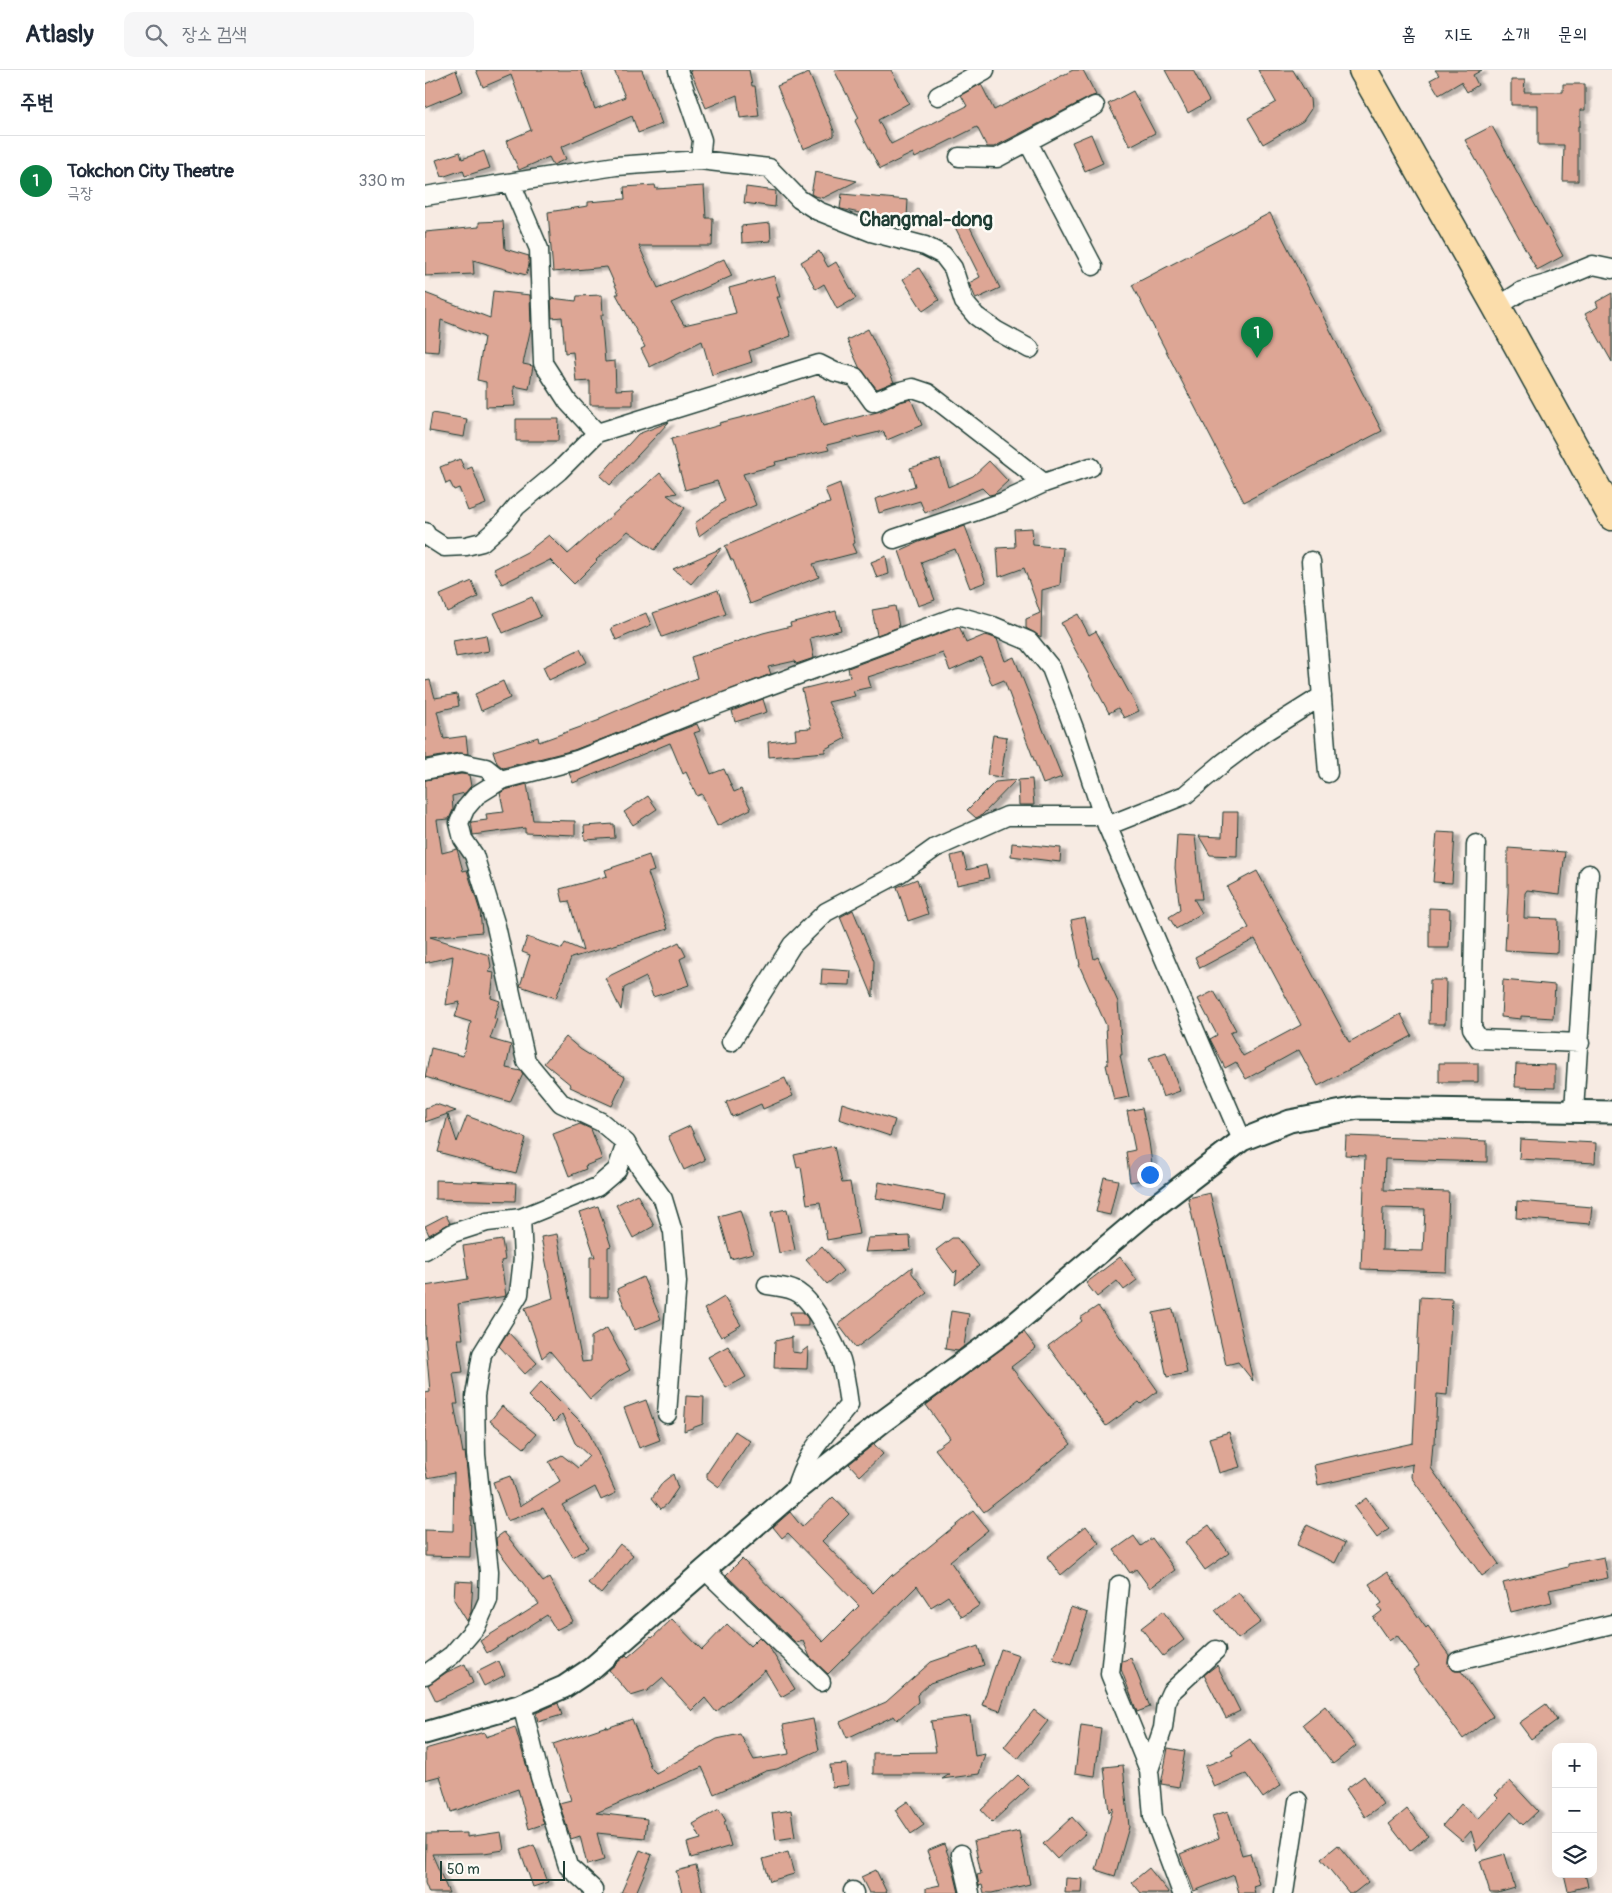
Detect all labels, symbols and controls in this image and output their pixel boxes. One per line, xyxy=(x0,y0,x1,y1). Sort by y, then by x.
search box xyxy=(124,12,474,57)
text: Atlasly xyxy=(25,20,94,49)
icon: search xyxy=(142,21,170,49)
text: 장소 검색 xyxy=(182,22,247,46)
text: 홈 xyxy=(1402,23,1416,46)
text: 지도 xyxy=(1444,23,1473,46)
text: 소개 xyxy=(1501,23,1530,46)
text: 문의 xyxy=(1558,23,1587,46)
text: 주변 xyxy=(20,89,54,116)
text: Tokchon City Theatre xyxy=(67,159,234,183)
text: 1 xyxy=(33,171,39,191)
text: 330 m xyxy=(359,171,405,191)
text: 극장 xyxy=(67,183,93,203)
district label: Changmal-dong xyxy=(859,207,993,232)
pin: 1 xyxy=(1241,317,1273,358)
your location xyxy=(1137,1162,1163,1188)
map controls xyxy=(1552,1743,1597,1878)
button: + xyxy=(1552,1743,1597,1788)
button: − xyxy=(1552,1788,1597,1833)
button: layers xyxy=(1552,1833,1597,1878)
scale bar xyxy=(440,1858,565,1881)
text: 50 m xyxy=(447,1861,480,1878)

